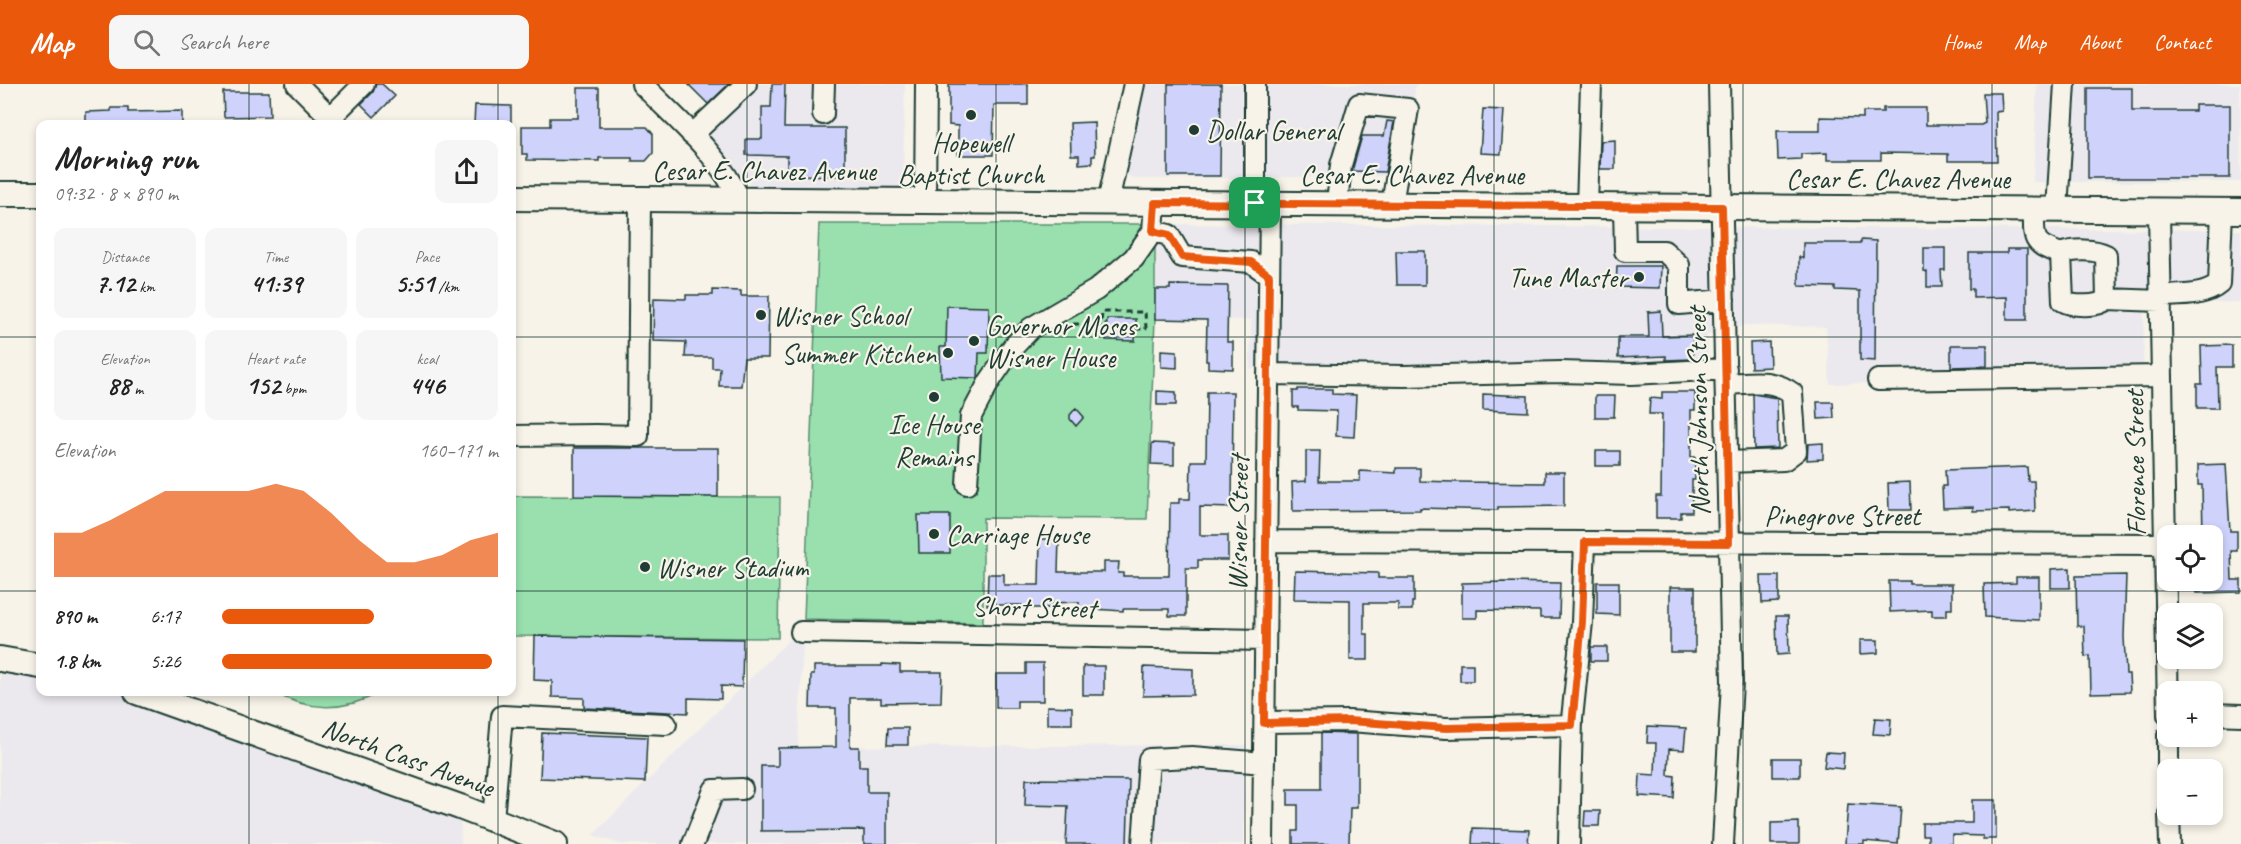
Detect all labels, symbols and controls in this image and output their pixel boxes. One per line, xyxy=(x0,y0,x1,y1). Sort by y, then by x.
search box xyxy=(109,15,529,69)
text: Map xyxy=(30,25,73,60)
icon: search xyxy=(130,26,163,59)
text: Search here xyxy=(178,28,268,56)
text: Home xyxy=(1943,29,1981,55)
text: Map xyxy=(2014,29,2046,55)
text: About xyxy=(2079,29,2121,55)
text: Contact xyxy=(2154,29,2211,55)
marker: Hopewell Baptist Church xyxy=(964,108,978,122)
place label: Dollar General xyxy=(1206,113,1346,148)
marker: Dollar General xyxy=(1187,123,1201,137)
place label: Hopewell Baptist Church xyxy=(898,125,1046,192)
text: Morning run xyxy=(54,137,198,179)
button: share xyxy=(435,140,498,203)
street label: Cesar E. Chavez Avenue xyxy=(652,153,878,188)
street label: Cesar E. Chavez Avenue xyxy=(1300,157,1526,192)
street label: Cesar E. Chavez Avenue xyxy=(1786,161,2012,196)
pin xyxy=(1229,177,1280,228)
text: 09:32 · 8 × 890 m xyxy=(54,181,178,206)
icon: arrive xyxy=(1238,186,1271,219)
text: Distance xyxy=(101,247,149,267)
text: Time xyxy=(264,247,288,267)
text: Pace xyxy=(415,247,439,267)
place label: Tune Master xyxy=(1508,260,1630,295)
text: 7.12 xyxy=(95,267,135,300)
text: 41:39 xyxy=(250,267,302,300)
text: 5:51 xyxy=(395,267,434,300)
marker: Tune Master xyxy=(1632,270,1646,284)
text: km xyxy=(135,277,155,297)
text: /km xyxy=(434,277,459,297)
place label: Wisner School xyxy=(773,298,913,333)
street label: North Johnson Street xyxy=(1679,304,1717,516)
marker: Wisner School xyxy=(754,308,768,322)
place label: Governor Moses Wisner House xyxy=(986,308,1138,375)
marker: Governor Moses Wisner House xyxy=(967,334,981,348)
place label: Summer Kitchen xyxy=(781,336,937,371)
marker: Summer Kitchen xyxy=(941,346,955,360)
text: Elevation xyxy=(100,349,150,369)
text: Heart rate xyxy=(247,349,305,369)
text: kcal xyxy=(416,349,438,369)
text: 88 xyxy=(107,369,130,402)
text: 152 xyxy=(246,369,280,402)
text: 446 xyxy=(409,369,445,402)
text: m xyxy=(130,379,143,399)
text: bpm xyxy=(280,379,306,399)
street label: Florence Street xyxy=(2116,387,2154,536)
marker: Ice House Remains xyxy=(927,390,941,404)
place label: Ice House Remains xyxy=(888,407,982,474)
text: Elevation xyxy=(54,438,116,463)
text: 160–171 m xyxy=(419,438,498,463)
street label: Wisner Street xyxy=(1219,451,1257,591)
street label: Pinegrove Street xyxy=(1764,498,1923,533)
place label: Carriage House xyxy=(946,517,1091,552)
map controls xyxy=(2157,525,2223,825)
button: locate xyxy=(2157,525,2223,591)
marker: Carriage House xyxy=(927,527,941,541)
place label: Wisner Stadium xyxy=(657,550,810,585)
marker: Wisner Stadium xyxy=(638,560,652,574)
street label: Short Street xyxy=(972,588,1100,626)
button: layers xyxy=(2157,603,2223,669)
text: 890 m xyxy=(54,604,97,629)
text: 6:17 xyxy=(150,604,181,629)
text: 1.8 km xyxy=(54,649,101,674)
text: 5:26 xyxy=(150,649,181,674)
button: + xyxy=(2157,681,2223,747)
street label: North Cass Avenue xyxy=(317,710,500,805)
button: − xyxy=(2157,759,2223,825)

